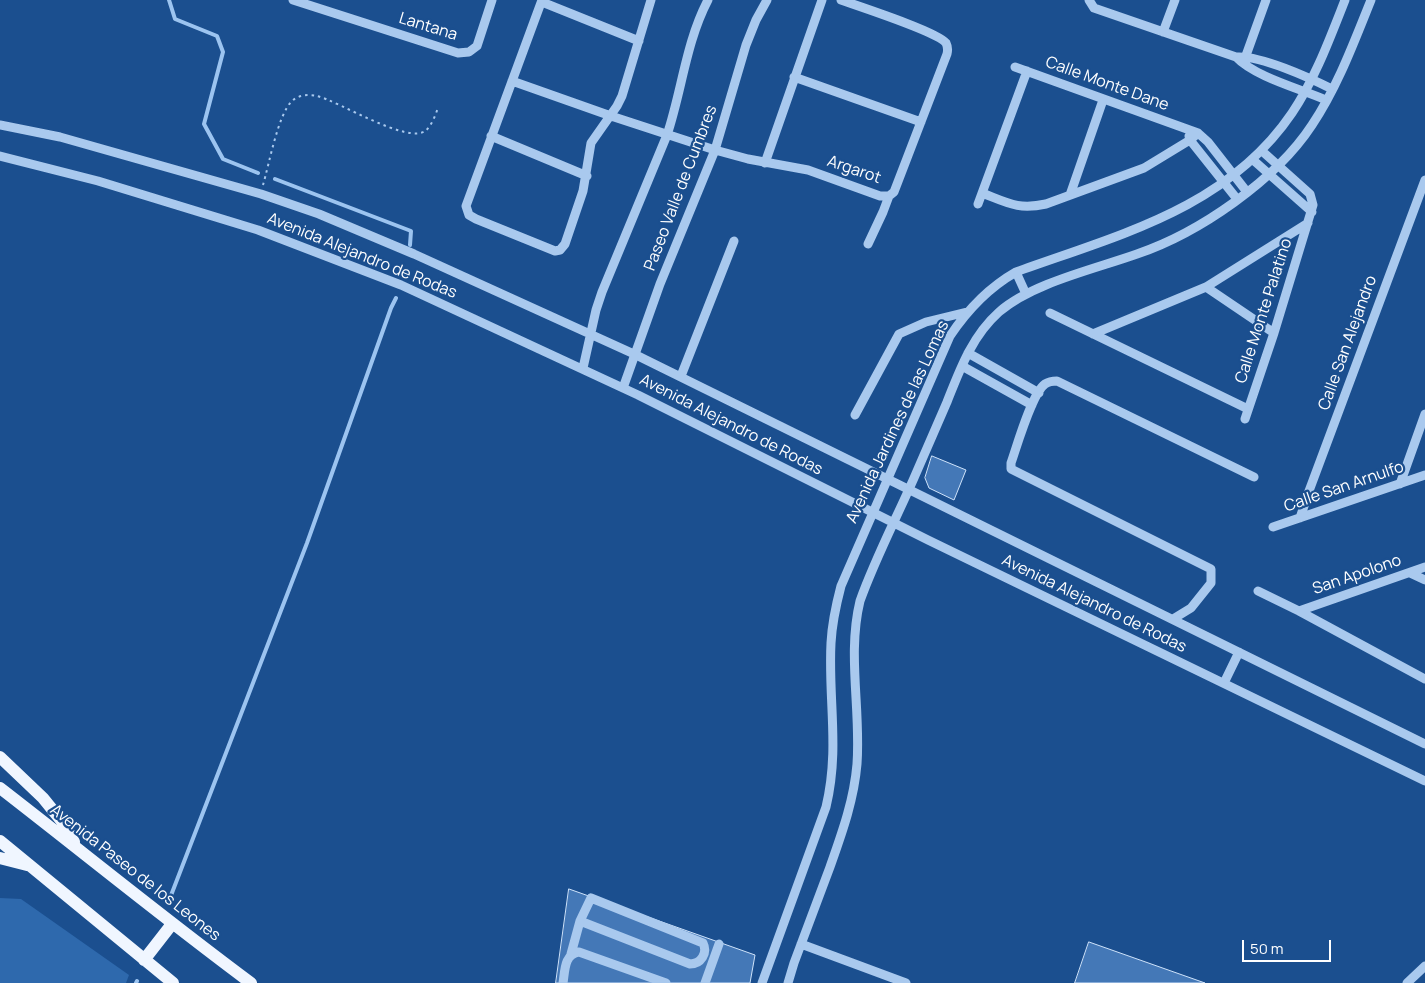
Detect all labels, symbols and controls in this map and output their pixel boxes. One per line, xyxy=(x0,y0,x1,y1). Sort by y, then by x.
street label: Lantana xyxy=(396,9,460,45)
street label: Calle Monte Dane xyxy=(1043,53,1171,115)
street label: Paseo Valle de Cumbres xyxy=(641,102,721,274)
street label: Argarot xyxy=(825,152,883,188)
street label: Avenida Alejandro de Rodas xyxy=(264,209,460,303)
street label: Calle Monte Palatino xyxy=(1231,236,1297,386)
street label: Calle San Alejandro xyxy=(1315,273,1381,413)
street label: Avenida Jardines de las Lomas xyxy=(842,318,954,526)
street label: Avenida Alejandro de Rodas xyxy=(636,370,826,480)
street label: Calle San Arnulfo xyxy=(1282,458,1406,516)
street label: Avenida Alejandro de Rodas xyxy=(999,551,1189,657)
street label: San Apolono xyxy=(1310,551,1404,599)
street label: Avenida Paseo de los Leones xyxy=(46,801,224,945)
scale bar xyxy=(1245,930,1334,962)
text: 50 m xyxy=(1250,938,1284,959)

